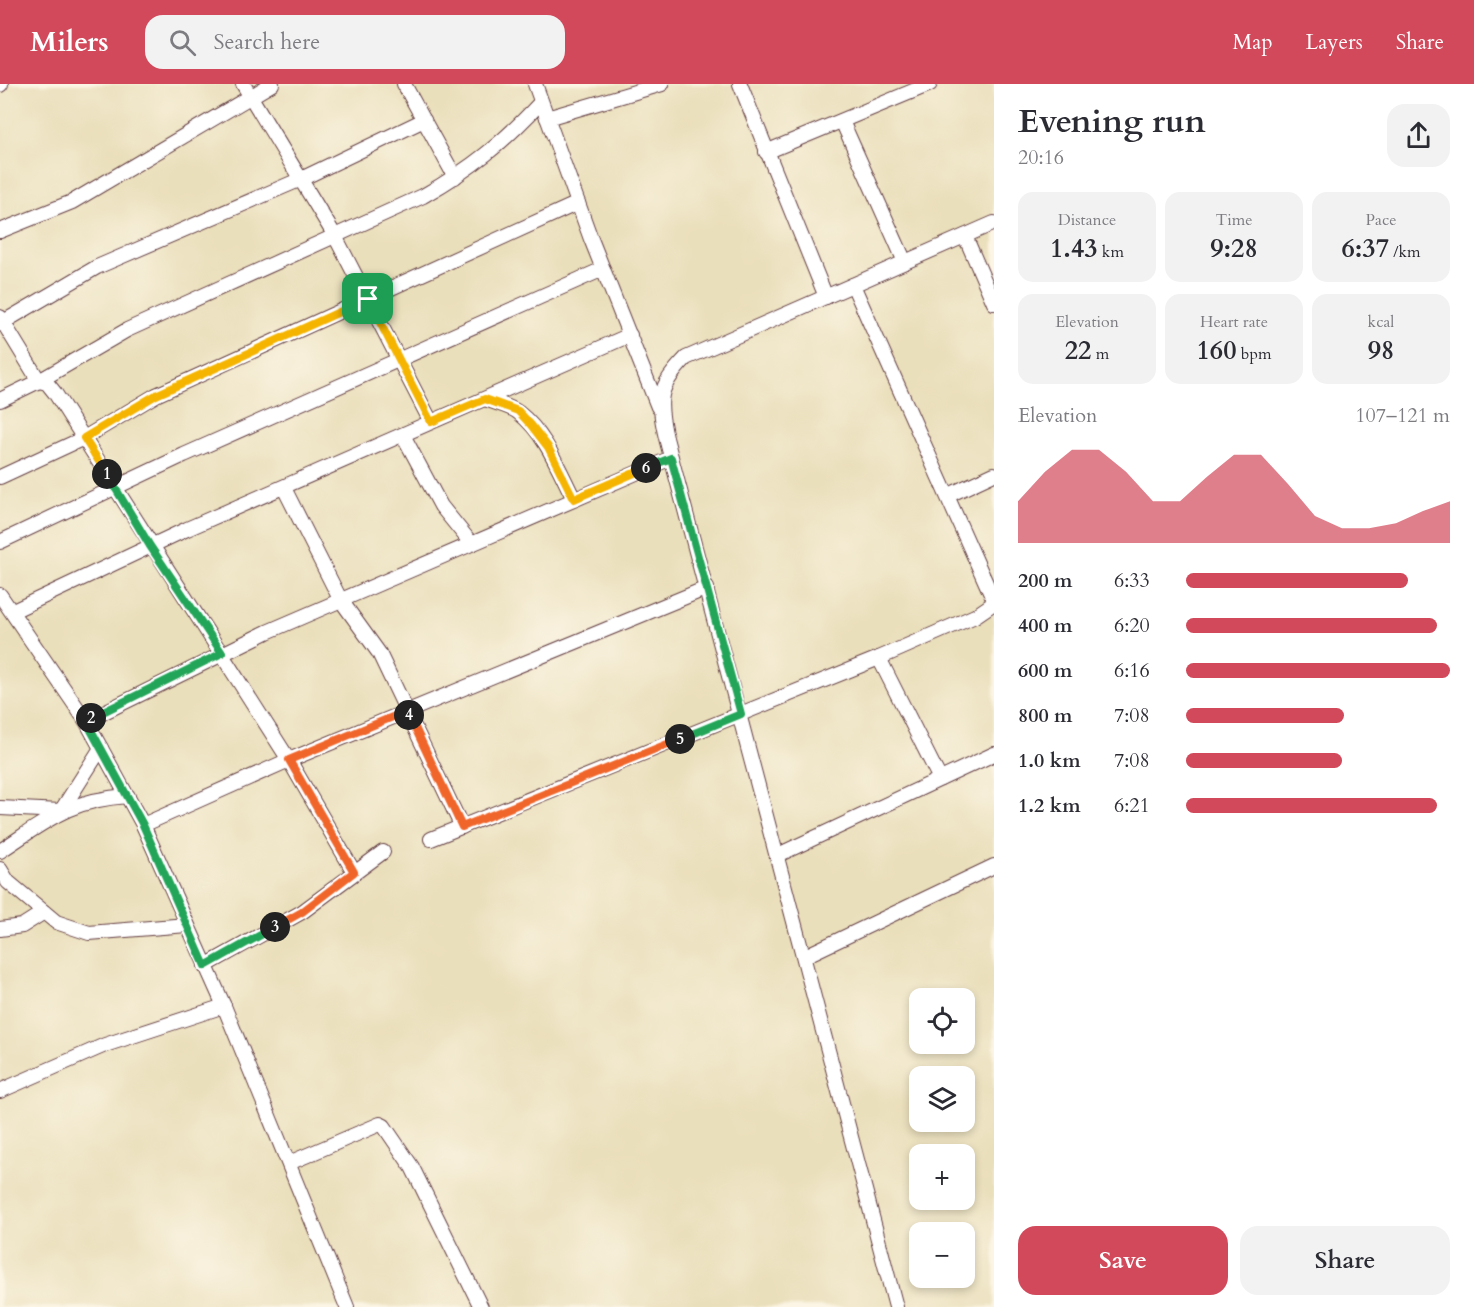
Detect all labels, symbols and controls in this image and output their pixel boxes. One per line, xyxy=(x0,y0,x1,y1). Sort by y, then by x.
search box xyxy=(145,15,565,69)
text: Milers xyxy=(30,23,109,61)
icon: search xyxy=(166,26,199,59)
text: Search here xyxy=(214,27,320,57)
text: Map xyxy=(1233,28,1273,57)
text: Layers xyxy=(1306,28,1363,57)
text: Share xyxy=(1396,28,1444,57)
text: Evening run xyxy=(1018,99,1206,144)
button: share xyxy=(1387,104,1450,167)
text: 20:16 xyxy=(1018,144,1064,171)
text: Distance xyxy=(1058,209,1116,231)
text: Time xyxy=(1215,209,1253,231)
text: Pace xyxy=(1366,209,1396,231)
text: 1.43 xyxy=(1050,231,1098,266)
text: 9:28 xyxy=(1210,231,1258,266)
text: 6:37 xyxy=(1341,231,1389,266)
text: km xyxy=(1098,241,1124,263)
text: /km xyxy=(1389,241,1421,263)
pin xyxy=(342,273,393,324)
icon: arrive xyxy=(351,282,384,315)
text: Elevation xyxy=(1055,311,1119,333)
text: Heart rate xyxy=(1200,311,1268,333)
text: kcal xyxy=(1368,311,1394,333)
text: 22 xyxy=(1065,333,1091,368)
text: 160 xyxy=(1197,333,1237,368)
text: 98 xyxy=(1368,333,1394,368)
text: m xyxy=(1091,343,1109,365)
text: bpm xyxy=(1237,343,1271,365)
text: Elevation xyxy=(1018,402,1097,429)
text: 107–121 m xyxy=(1355,402,1450,429)
pin: 6 xyxy=(631,453,661,483)
text: 6 xyxy=(642,457,650,479)
pin: 1 xyxy=(92,459,122,489)
text: 1 xyxy=(103,463,111,485)
text: 200 m xyxy=(1018,567,1073,594)
text: 6:33 xyxy=(1114,567,1150,594)
text: 400 m xyxy=(1018,612,1073,639)
text: 6:20 xyxy=(1114,612,1150,639)
text: 600 m xyxy=(1018,657,1073,684)
text: 6:16 xyxy=(1114,657,1150,684)
pin: 4 xyxy=(394,700,424,730)
text: 800 m xyxy=(1018,702,1073,729)
text: 7:08 xyxy=(1114,702,1150,729)
pin: 2 xyxy=(76,703,106,733)
text: 4 xyxy=(405,704,413,726)
text: 2 xyxy=(87,707,95,729)
pin: 5 xyxy=(665,724,695,754)
text: 5 xyxy=(676,728,684,750)
text: 1.0 km xyxy=(1018,747,1081,774)
text: 7:08 xyxy=(1114,747,1150,774)
text: 1.2 km xyxy=(1018,792,1081,819)
text: 6:21 xyxy=(1114,792,1150,819)
pin: 3 xyxy=(260,912,290,942)
text: 3 xyxy=(271,916,279,938)
map controls xyxy=(909,988,975,1288)
button: locate xyxy=(909,988,975,1054)
button: layers xyxy=(909,1066,975,1132)
button: + xyxy=(909,1144,975,1210)
button: − xyxy=(909,1222,975,1288)
button: Save xyxy=(1018,1226,1228,1295)
button: Share xyxy=(1240,1226,1450,1295)

